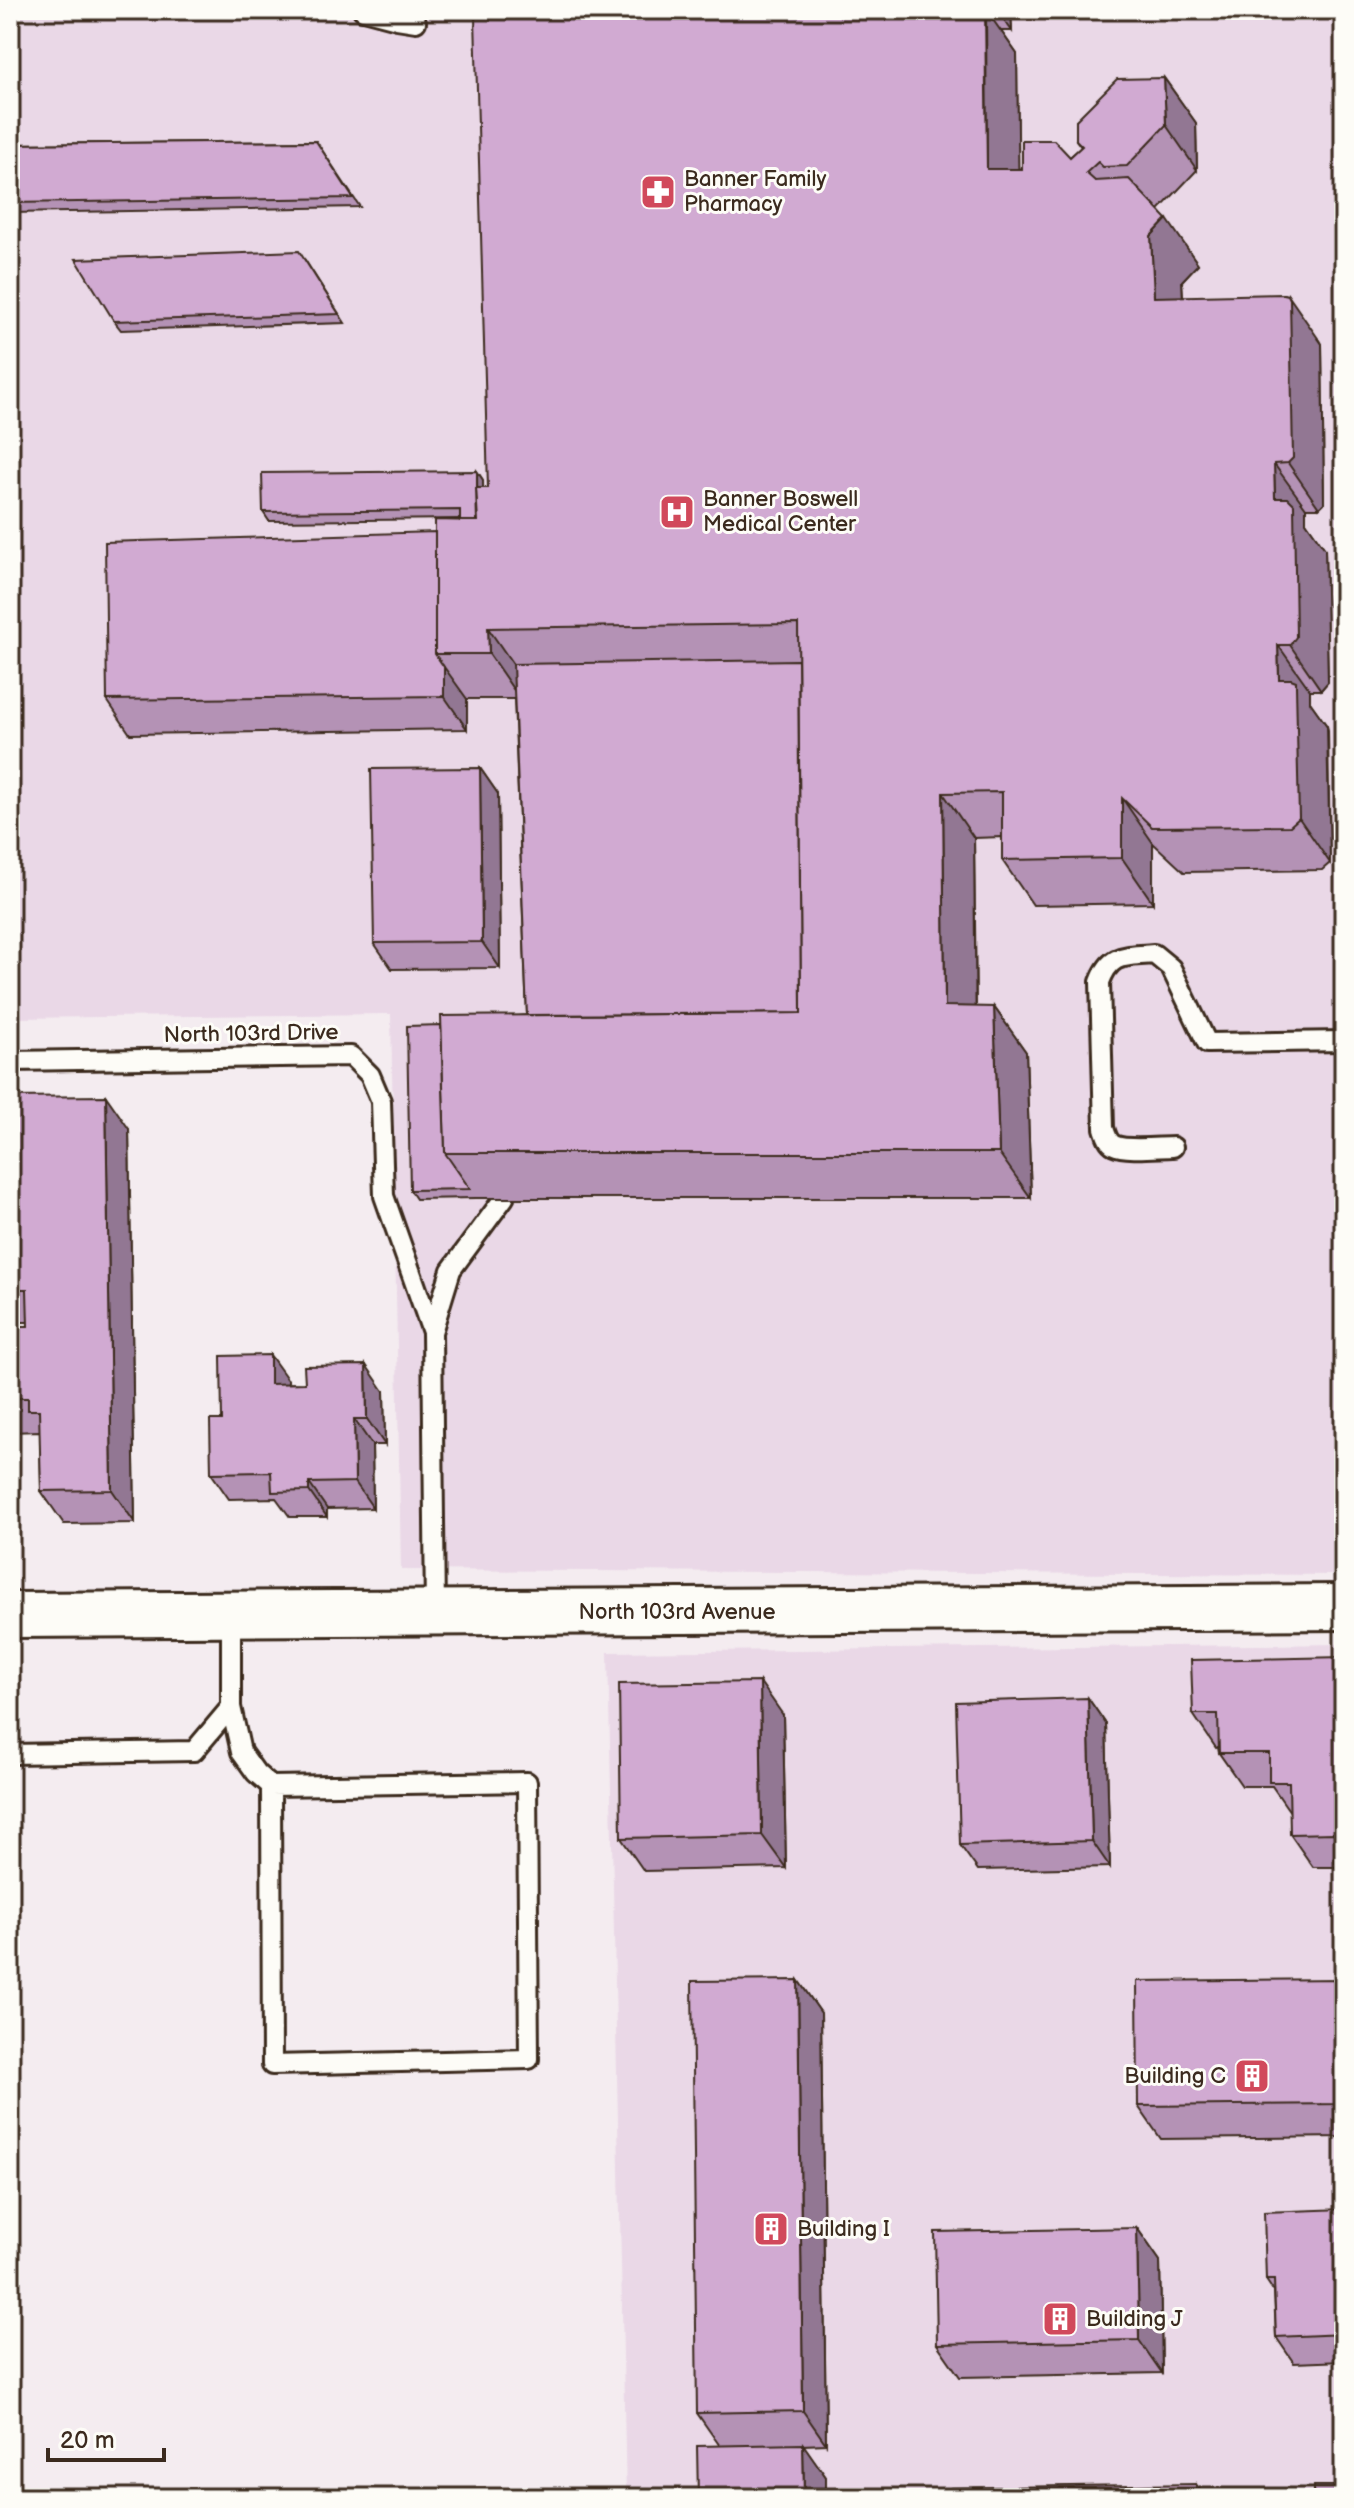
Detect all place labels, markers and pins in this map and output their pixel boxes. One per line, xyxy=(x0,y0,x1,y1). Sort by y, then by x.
place label: Banner Family Pharmacy xyxy=(684,166,826,218)
pharmacy icon: Banner Family Pharmacy xyxy=(639,173,677,211)
place label: Banner Boswell Medical Center xyxy=(703,486,858,538)
hospital icon: Banner Boswell Medical Center xyxy=(658,493,696,531)
building icon: Building C xyxy=(1233,2057,1271,2095)
place label: Building C xyxy=(1124,2063,1226,2090)
building icon: Building I xyxy=(752,2210,790,2248)
place label: Building I xyxy=(797,2216,890,2243)
building icon: Building J xyxy=(1041,2300,1079,2338)
place label: Building J xyxy=(1086,2306,1183,2333)

